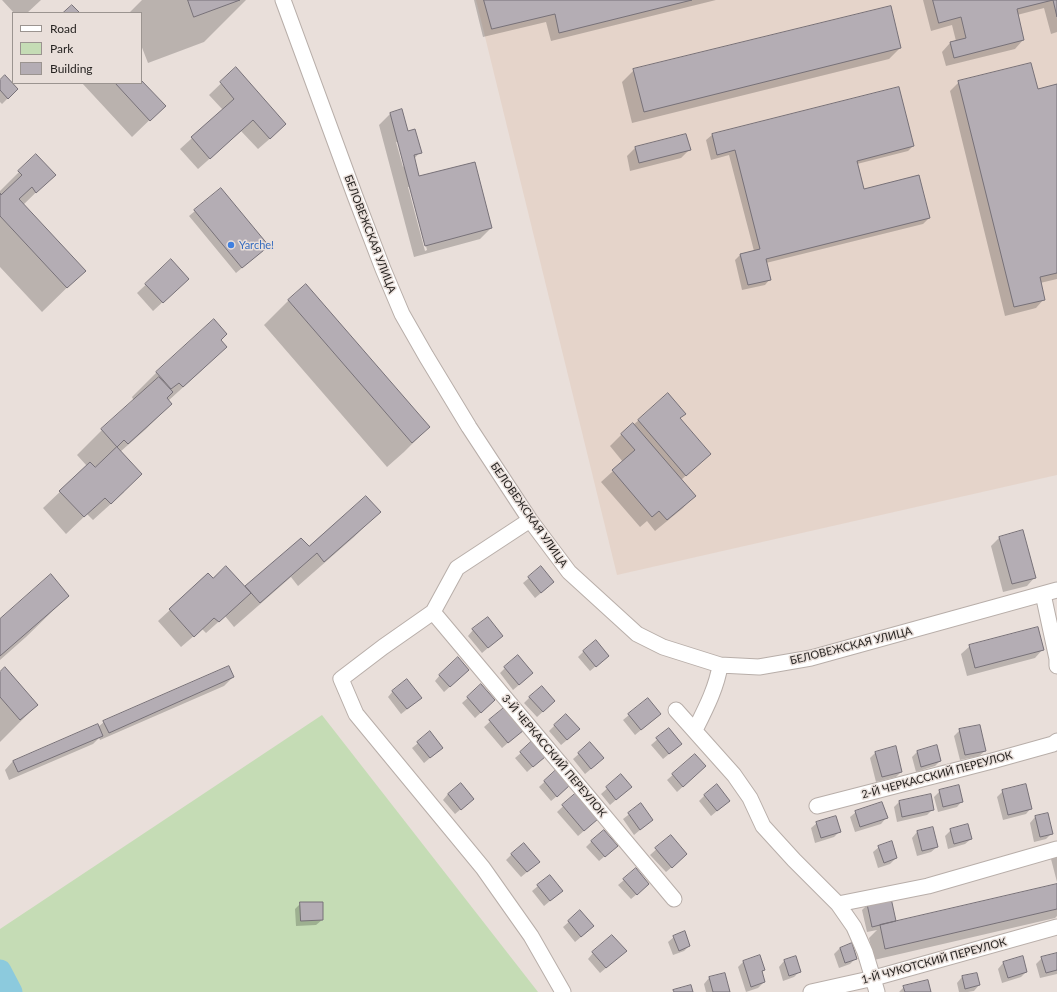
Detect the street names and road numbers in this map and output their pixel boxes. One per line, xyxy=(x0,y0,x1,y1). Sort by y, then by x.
street label: БЕЛОВЕЖСКАЯ УЛИЦА xyxy=(341,173,399,295)
street label: БЕЛОВЕЖСКАЯ УЛИЦА xyxy=(488,460,570,570)
street label: БЕЛОВЕЖСКАЯ УЛИЦА xyxy=(789,624,913,668)
street label: 3-Й ЧЕРКАССКИЙ ПЕРЕУЛОК xyxy=(499,692,609,820)
street label: 2-Й ЧЕРКАССКИЙ ПЕРЕУЛОК xyxy=(860,748,1014,802)
street label: 1-Й ЧУКОТСКИЙ ПЕРЕУЛОК xyxy=(860,935,1008,987)

